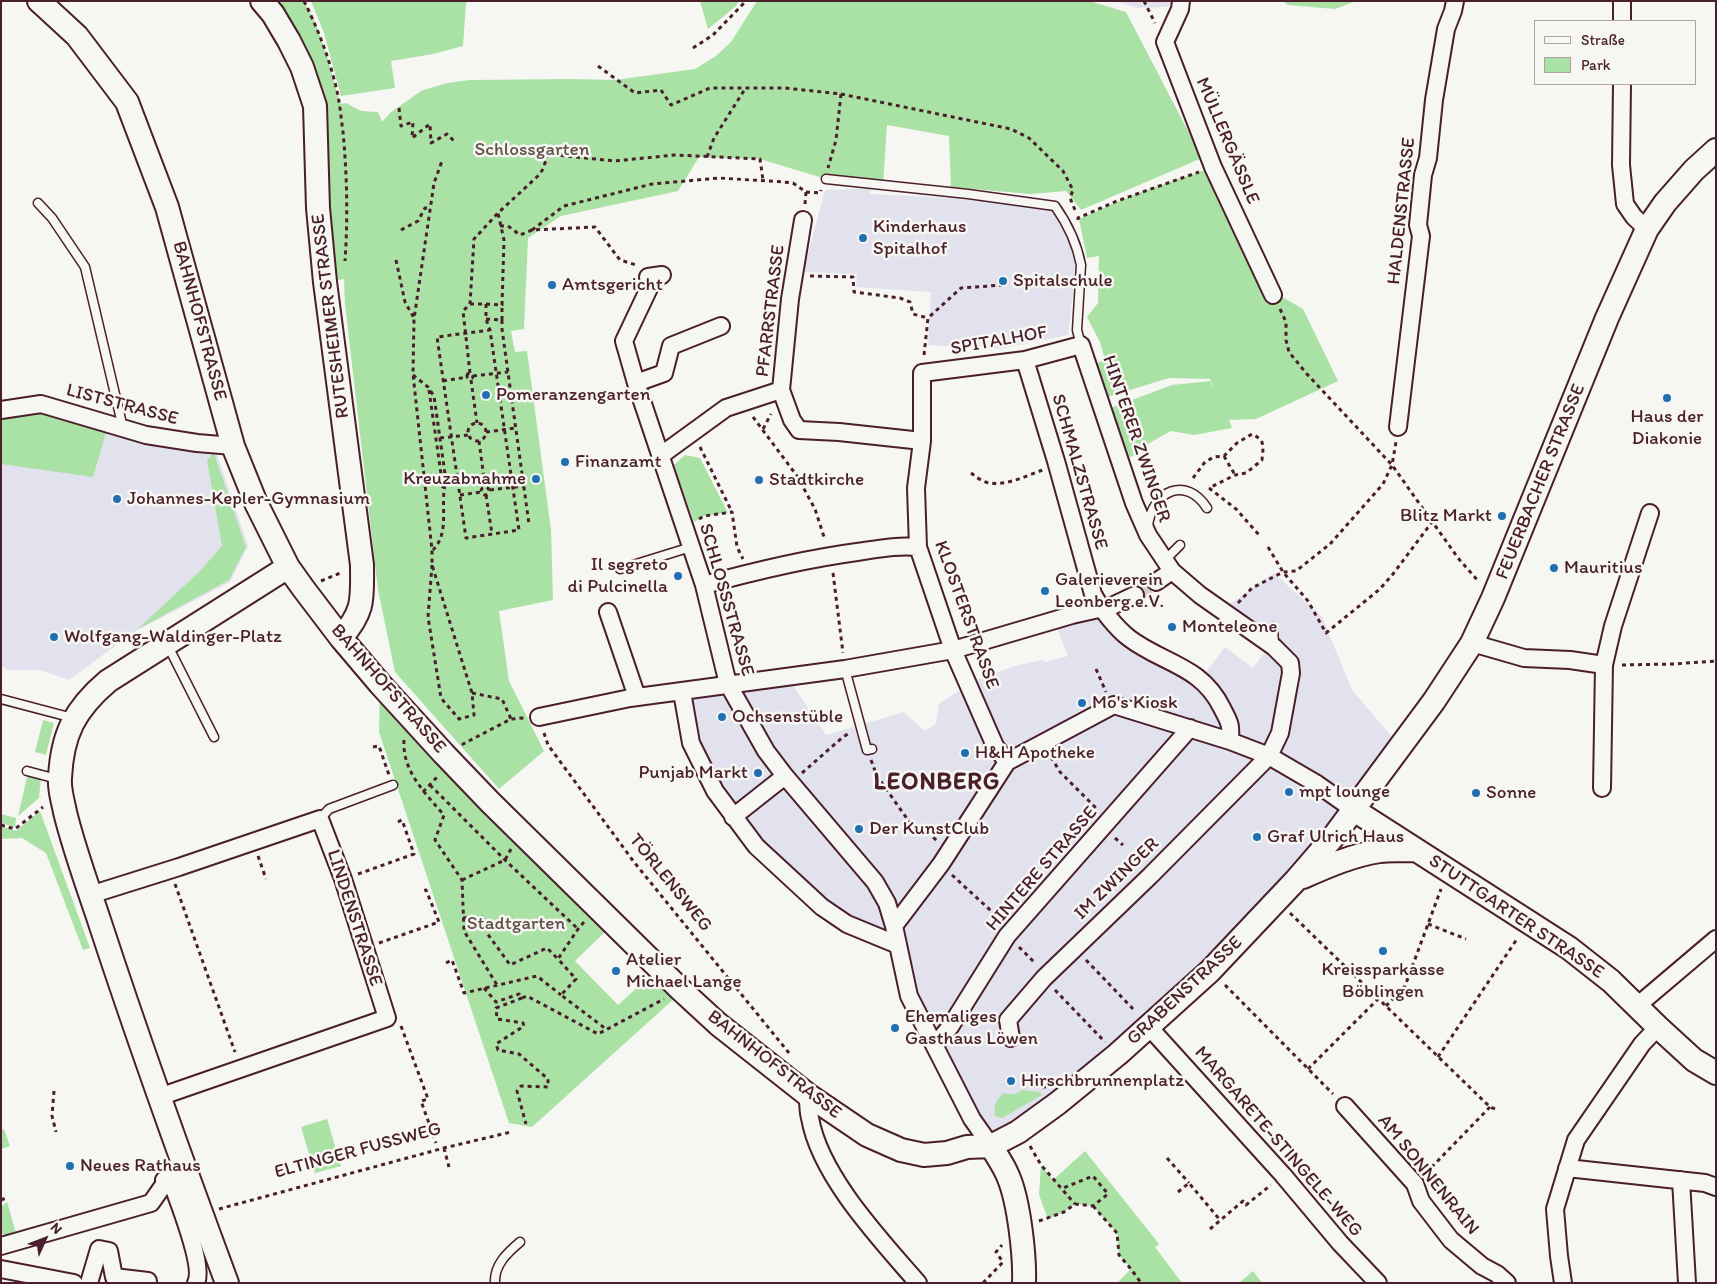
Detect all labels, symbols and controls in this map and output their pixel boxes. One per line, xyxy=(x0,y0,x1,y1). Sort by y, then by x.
legend xyxy=(1534,20,1697,85)
text: Straße xyxy=(1581,31,1625,49)
text: Park xyxy=(1581,56,1611,74)
street label: MÜLLERGÄSSLE xyxy=(1190,74,1264,208)
street label: HALDENSTRASSE xyxy=(1383,136,1421,286)
park label: Schlossgarten xyxy=(475,139,589,161)
street label: RUTESHEIMER STRASSE xyxy=(307,212,355,420)
place label: Kinderhaus Spitalhof xyxy=(873,216,967,260)
marker: Kinderhaus Spitalhof xyxy=(857,232,869,244)
street label: BAHNHOFSTRASSE xyxy=(167,239,231,403)
street label: PFARRSTRASSE xyxy=(752,244,790,378)
place label: Spitalschule xyxy=(1013,270,1113,292)
place label: Amtsgericht xyxy=(562,274,663,296)
marker: Spitalschule xyxy=(997,275,1009,287)
marker: Amtsgericht xyxy=(546,279,558,291)
street label: SPITALHOF xyxy=(949,321,1049,361)
street label: HINTERER ZWINGER xyxy=(1097,353,1175,525)
street label: LISTSTRASSE xyxy=(63,379,181,431)
street label: FEUERBACHER STRASSE xyxy=(1491,381,1591,583)
place label: Pomeranzengarten xyxy=(496,384,650,406)
marker: Pomeranzengarten xyxy=(480,389,492,401)
street label: SCHMALZSTRASSE xyxy=(1046,392,1112,552)
marker: Haus der Diakonie xyxy=(1661,392,1673,404)
place label: Haus der Diakonie xyxy=(1631,406,1703,450)
place label: Finanzamt xyxy=(575,451,662,473)
marker: Finanzamt xyxy=(559,456,571,468)
place label: Kreuzabnahme xyxy=(403,468,526,490)
place label: Stadtkirche xyxy=(769,469,864,491)
marker: Kreuzabnahme xyxy=(530,473,542,485)
marker: Stadtkirche xyxy=(753,474,765,486)
place label: Johannes-Kepler-Gymnasium xyxy=(127,488,370,510)
marker: Johannes-Kepler-Gymnasium xyxy=(111,493,123,505)
place label: Blitz Markt xyxy=(1400,505,1492,527)
marker: Blitz Markt xyxy=(1496,510,1508,522)
street label: SCHLOSSSTRASSE xyxy=(693,521,759,679)
street label: KLOSTERSTRASSE xyxy=(929,538,1003,692)
place label: Il segreto di Pulcinella xyxy=(568,554,668,598)
place label: Mauritius xyxy=(1564,557,1642,579)
marker: Mauritius xyxy=(1548,562,1560,574)
place label: Galerieverein Leonberg e.V. xyxy=(1055,569,1164,613)
marker: Il segreto di Pulcinella xyxy=(672,570,684,582)
marker: Galerieverein Leonberg e.V. xyxy=(1039,585,1051,597)
place label: Monteleone xyxy=(1182,616,1278,638)
street label: BAHNHOFSTRASSE xyxy=(326,620,450,758)
marker: Monteleone xyxy=(1166,621,1178,633)
place label: Wolfgang-Waldinger-Platz xyxy=(64,626,282,648)
marker: Wolfgang-Waldinger-Platz xyxy=(48,631,60,643)
place label: Mo's Kiosk xyxy=(1092,692,1178,714)
marker: Mo's Kiosk xyxy=(1076,697,1088,709)
place label: Ochsenstüble xyxy=(732,706,843,728)
marker: Ochsenstüble xyxy=(716,711,728,723)
place label: H&H Apotheke xyxy=(975,742,1095,764)
marker: H&H Apotheke xyxy=(959,747,971,759)
place label: Punjab Markt xyxy=(638,762,748,784)
marker: Punjab Markt xyxy=(752,767,764,779)
district label: LEONBERG xyxy=(873,769,1001,797)
place label: mpt lounge xyxy=(1299,781,1390,803)
place label: Sonne xyxy=(1486,782,1536,804)
marker: mpt lounge xyxy=(1283,786,1295,798)
marker: Sonne xyxy=(1470,787,1482,799)
street label: HINTERE STRASSE xyxy=(982,802,1102,936)
place label: Der KunstClub xyxy=(869,818,989,840)
marker: Der KunstClub xyxy=(853,823,865,835)
place label: Graf Ulrich Haus xyxy=(1267,826,1404,848)
street label: TÖRLENSWEG xyxy=(623,829,717,937)
marker: Graf Ulrich Haus xyxy=(1251,831,1263,843)
street label: IM ZWINGER xyxy=(1070,833,1164,925)
street label: LINDENSTRASSE xyxy=(321,847,387,989)
street label: STUTTGARTER STRASSE xyxy=(1424,850,1608,984)
park label: Stadtgarten xyxy=(467,913,565,935)
street label: GRABENSTRASSE xyxy=(1122,932,1248,1050)
marker: Kreissparkasse Böblingen xyxy=(1377,945,1389,957)
place label: Atelier Michael Lange xyxy=(626,949,741,993)
place label: Kreissparkasse Böblingen xyxy=(1321,959,1445,1003)
marker: Atelier Michael Lange xyxy=(610,965,622,977)
street label: BAHNHOFSTRASSE xyxy=(702,1005,846,1125)
place label: Ehemaliges Gasthaus Löwen xyxy=(905,1006,1038,1050)
marker: Ehemaliges Gasthaus Löwen xyxy=(889,1022,901,1034)
street label: MARGARETE-STINGELE-WEG xyxy=(1189,1042,1367,1242)
place label: Hirschbrunnenplatz xyxy=(1021,1070,1184,1092)
marker: Hirschbrunnenplatz xyxy=(1005,1075,1017,1087)
street label: AM SONNENRAIN xyxy=(1372,1110,1484,1240)
street label: ELTINGER FUSSWEG xyxy=(272,1118,444,1184)
place label: Neues Rathaus xyxy=(80,1155,201,1177)
marker: Neues Rathaus xyxy=(64,1160,76,1172)
north arrow xyxy=(20,1214,70,1264)
text: N xyxy=(47,1219,66,1238)

